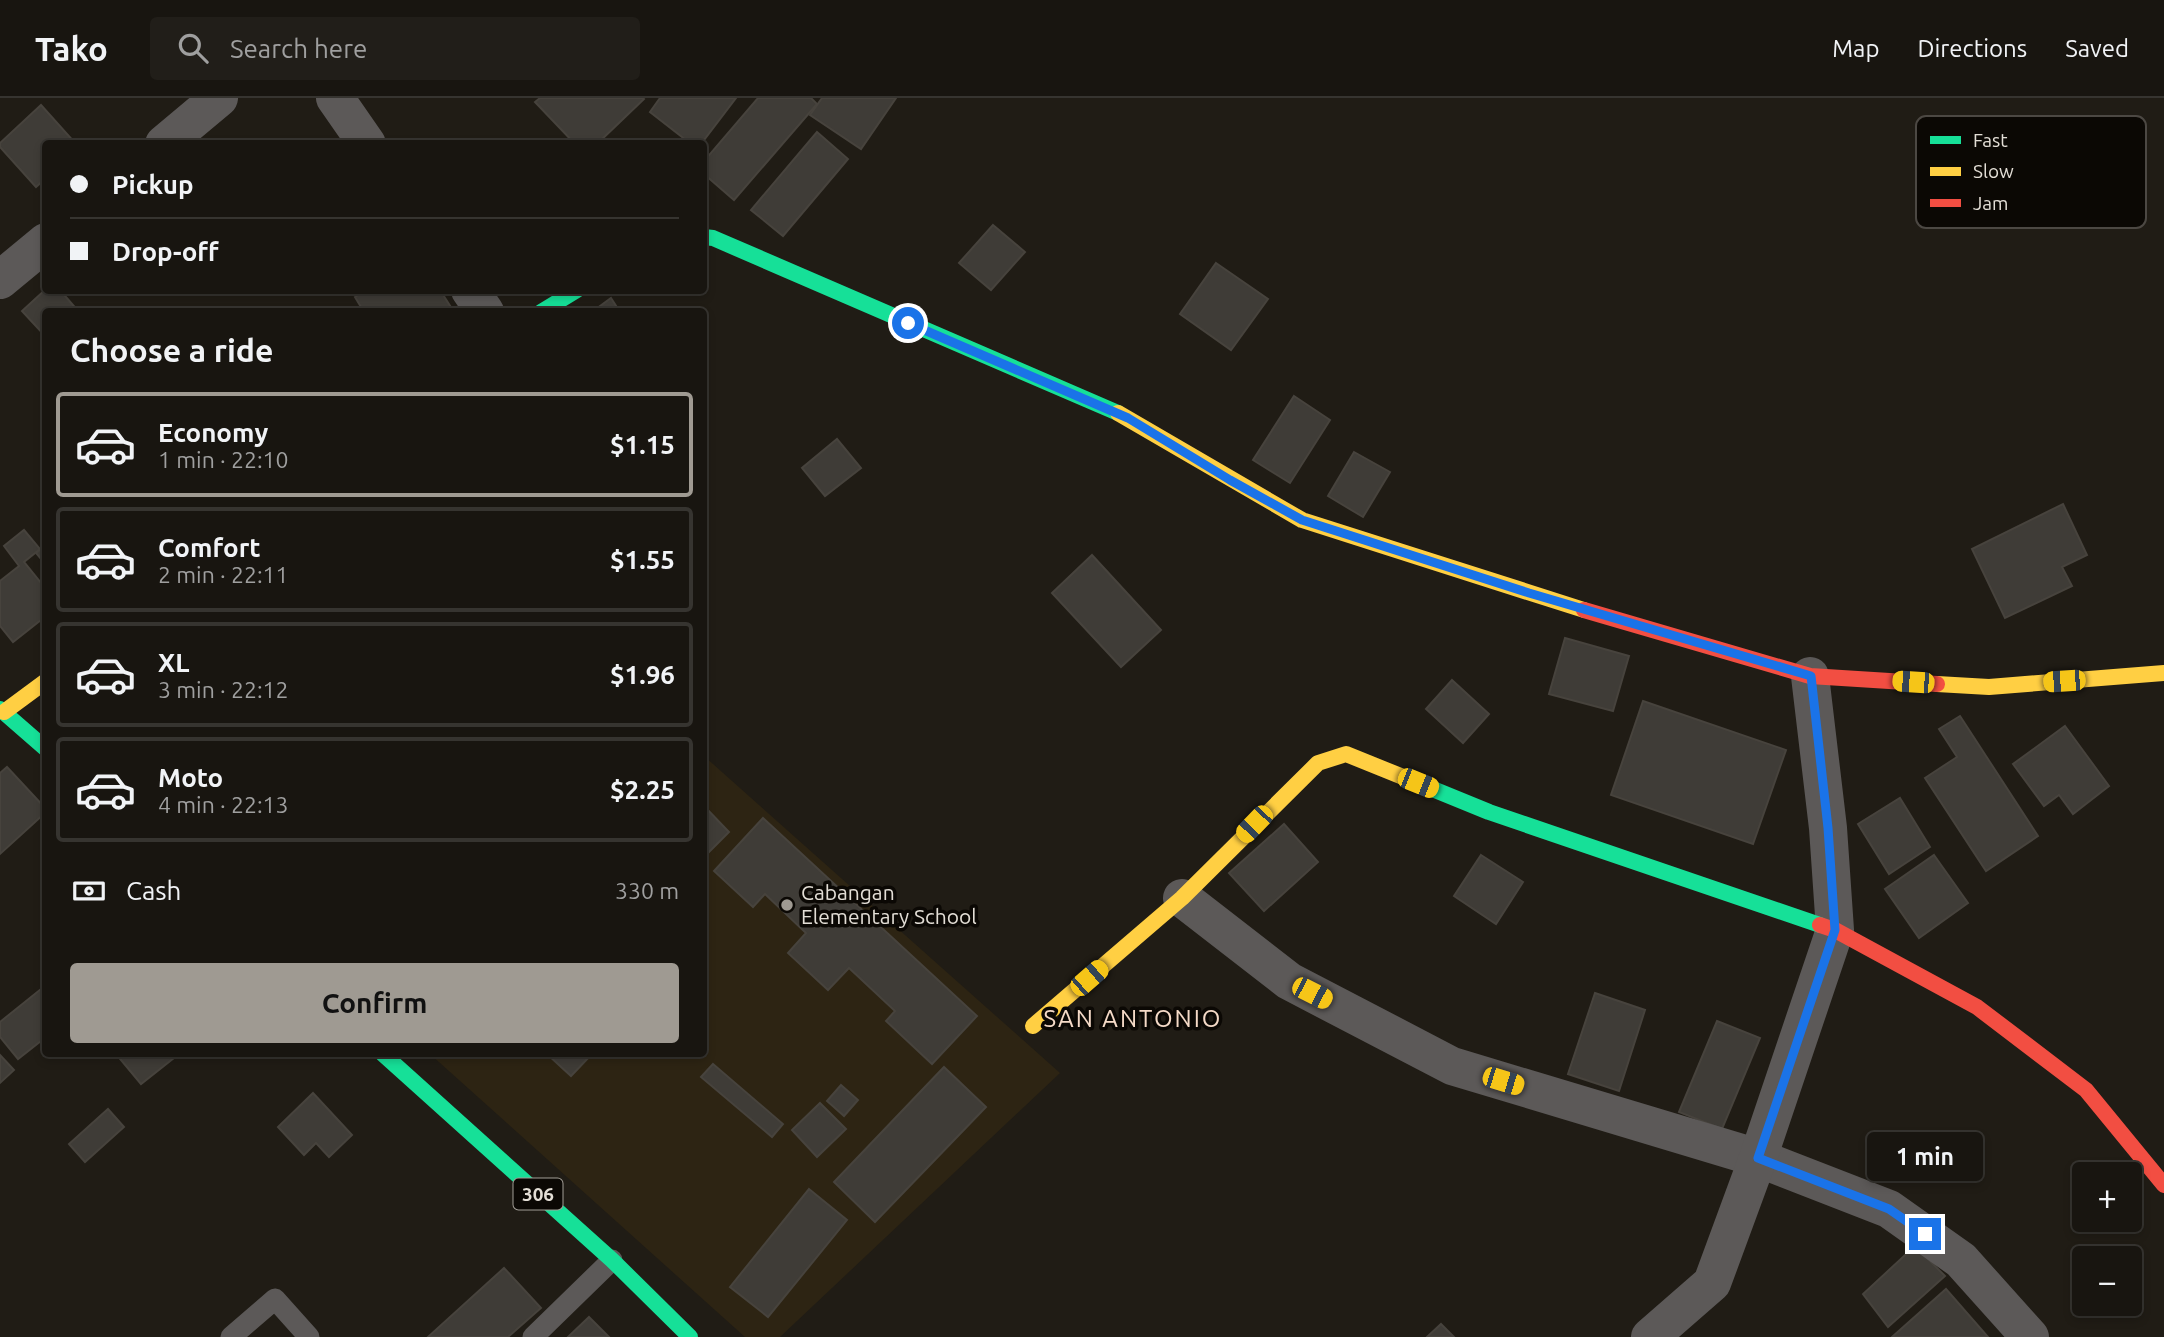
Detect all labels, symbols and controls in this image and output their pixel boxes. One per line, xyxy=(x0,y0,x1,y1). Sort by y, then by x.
search box xyxy=(150,17,640,80)
icon: search xyxy=(174,29,212,67)
text: Tako xyxy=(35,30,108,67)
text: Search here xyxy=(230,34,367,63)
text: Map xyxy=(1832,35,1879,62)
text: Directions xyxy=(1917,35,2027,62)
text: Saved xyxy=(2065,35,2129,62)
legend xyxy=(1916,116,2146,228)
text: Fast xyxy=(1973,129,2008,151)
text: Slow xyxy=(1973,160,2014,182)
text: Pickup xyxy=(112,170,194,199)
text: Jam xyxy=(1973,192,2009,214)
text: Drop-off xyxy=(112,237,219,266)
route start xyxy=(892,307,924,339)
text: Choose a ride xyxy=(70,332,273,368)
icon: car xyxy=(74,413,137,476)
text: Economy xyxy=(158,418,268,447)
text: $1.15 xyxy=(610,430,675,459)
text: 1 min · 22:10 xyxy=(158,447,289,472)
icon: car xyxy=(74,528,137,591)
text: Comfort xyxy=(158,533,261,562)
text: $1.55 xyxy=(610,545,675,574)
text: 2 min · 22:11 xyxy=(158,562,289,587)
icon: car xyxy=(74,643,137,706)
text: XL xyxy=(158,648,189,677)
text: $1.96 xyxy=(610,660,675,689)
car xyxy=(2043,669,2086,693)
car xyxy=(1892,670,1935,694)
text: 3 min · 22:12 xyxy=(158,677,289,702)
icon: car xyxy=(74,758,137,821)
text: Moto xyxy=(158,763,223,792)
car xyxy=(1395,765,1442,801)
text: $2.25 xyxy=(610,775,675,804)
text: 4 min · 22:13 xyxy=(158,792,289,817)
car xyxy=(1232,802,1277,846)
icon: cash xyxy=(70,872,108,910)
text: Cash xyxy=(126,876,181,905)
text: 330 m xyxy=(615,878,679,903)
place label: Cabangan Elementary School xyxy=(801,880,977,928)
marker: Cabangan Elementary School xyxy=(779,897,795,913)
car xyxy=(1067,956,1112,1000)
button: Confirm xyxy=(70,963,679,1043)
car xyxy=(1289,974,1336,1012)
district label: SAN ANTONIO xyxy=(1043,1005,1223,1032)
car xyxy=(1480,1065,1527,1097)
callout: 1 min xyxy=(1867,1132,1983,1182)
text: 1 min xyxy=(1896,1144,1954,1169)
map controls xyxy=(2072,1162,2142,1316)
button: + xyxy=(2072,1162,2142,1232)
road number: 306 xyxy=(514,1178,562,1210)
route end xyxy=(1909,1218,1941,1250)
button: − xyxy=(2072,1246,2142,1316)

